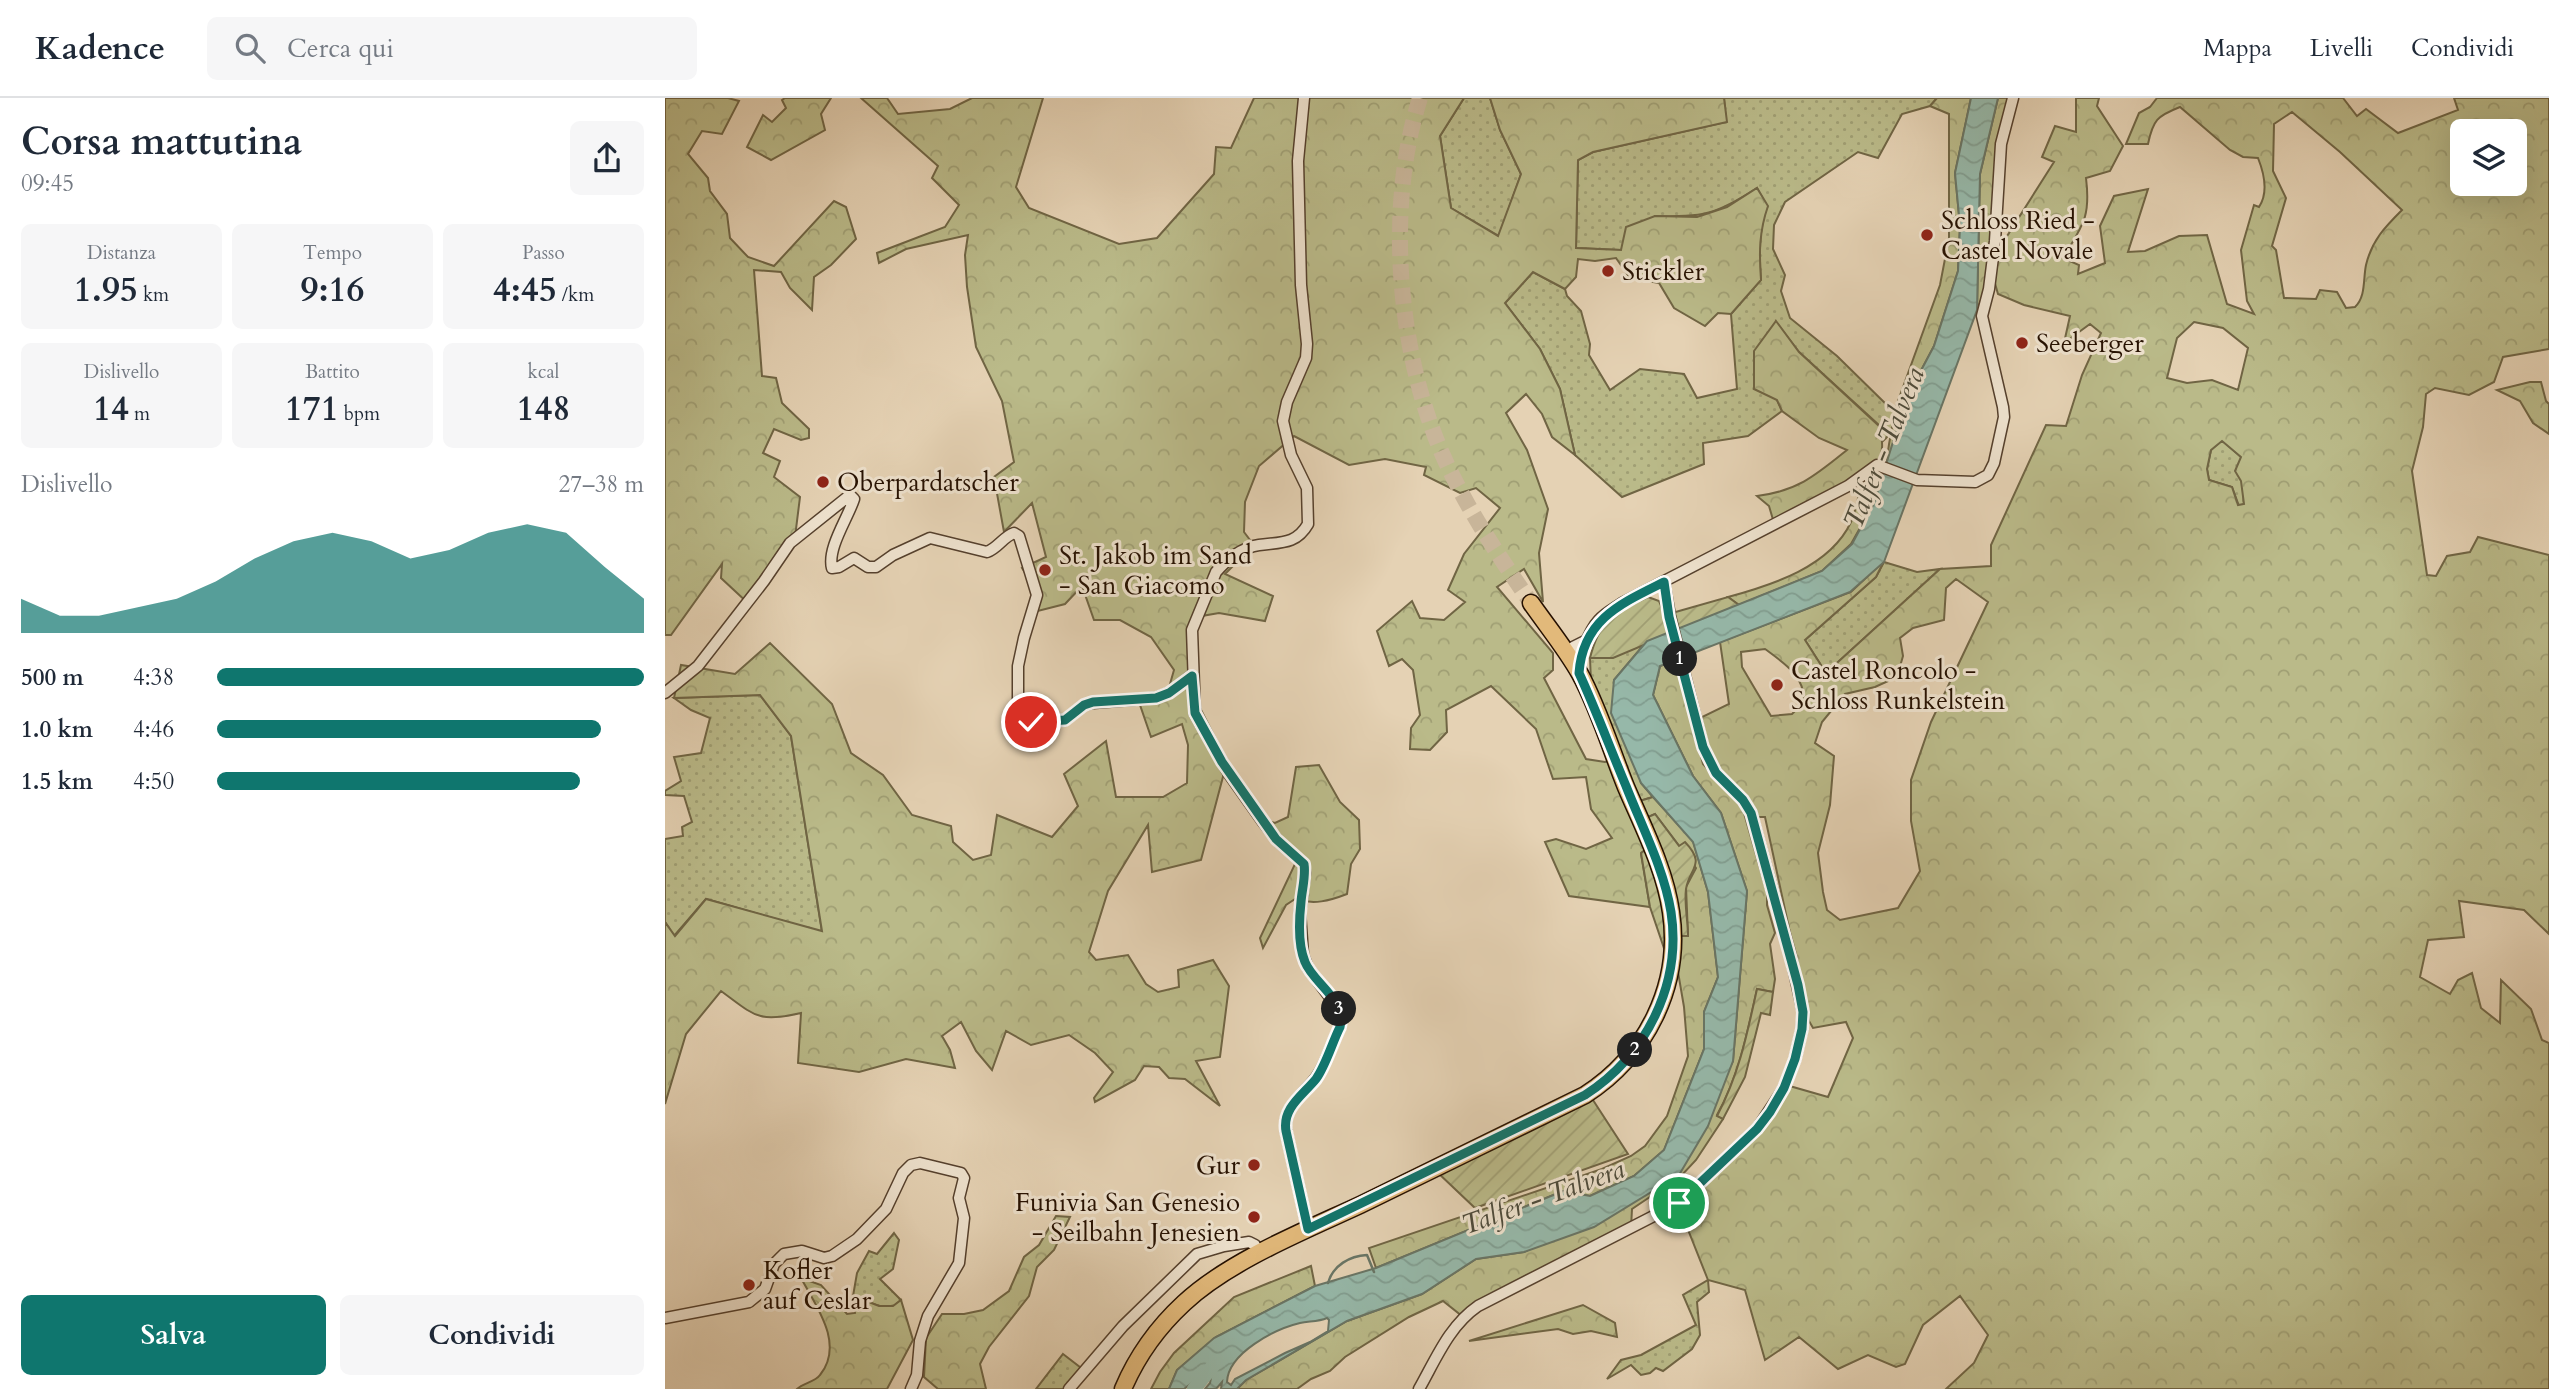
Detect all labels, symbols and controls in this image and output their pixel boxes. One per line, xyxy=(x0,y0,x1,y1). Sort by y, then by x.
search box xyxy=(207,17,697,80)
text: Kadence xyxy=(35,26,165,71)
icon: search xyxy=(231,29,269,67)
text: Cerca qui xyxy=(287,31,394,66)
text: Mappa xyxy=(2203,32,2272,65)
text: Livelli xyxy=(2310,32,2373,65)
text: Condividi xyxy=(2411,32,2514,65)
text: Corsa mattutina xyxy=(21,116,302,168)
map controls xyxy=(2450,119,2527,196)
button: layers xyxy=(2450,119,2527,196)
button: share xyxy=(570,121,644,195)
text: 09:45 xyxy=(21,168,74,199)
place label: Schloss Ried - Castel Novale xyxy=(1941,203,2095,268)
marker: Schloss Ried - Castel Novale xyxy=(1919,227,1935,243)
text: Distanza xyxy=(87,240,156,266)
text: Tempo xyxy=(303,240,362,266)
text: Passo xyxy=(522,240,565,266)
place label: Stickler xyxy=(1622,254,1705,289)
marker: Stickler xyxy=(1600,263,1616,279)
text: 1.95 xyxy=(74,266,138,314)
text: 9:16 xyxy=(301,266,364,314)
text: 4:45 xyxy=(493,266,557,314)
text: km xyxy=(138,282,169,308)
text: /km xyxy=(557,282,594,308)
place label: Seeberger xyxy=(2036,326,2144,361)
marker: Seeberger xyxy=(2014,335,2030,351)
text: Dislivello xyxy=(84,359,159,385)
text: Battito xyxy=(305,359,360,385)
text: kcal xyxy=(528,359,559,385)
water label: Talfer - Talvera xyxy=(1834,362,1934,534)
text: 14 xyxy=(93,385,129,433)
text: 171 xyxy=(285,385,339,433)
text: 148 xyxy=(517,385,570,433)
text: m xyxy=(129,401,150,427)
text: bpm xyxy=(339,401,380,427)
place label: Oberpardatscher xyxy=(837,465,1019,500)
text: Dislivello xyxy=(21,469,112,500)
text: 27–38 m xyxy=(559,469,644,500)
marker: Oberpardatscher xyxy=(815,474,831,490)
place label: St. Jakob im Sand - San Giacomo xyxy=(1059,538,1252,603)
marker: St. Jakob im Sand - San Giacomo xyxy=(1037,562,1053,578)
pin: 1 xyxy=(1663,642,1697,676)
text: 1 xyxy=(1675,645,1684,671)
place label: Castel Roncolo - Schloss Runkelstein xyxy=(1791,653,2006,718)
text: 500 m xyxy=(21,662,84,693)
text: 4:38 xyxy=(133,662,174,693)
marker: Castel Roncolo - Schloss Runkelstein xyxy=(1769,677,1785,693)
pin xyxy=(1001,692,1061,752)
icon: check xyxy=(1012,703,1050,741)
text: 1.0 km xyxy=(21,714,93,745)
text: 4:46 xyxy=(133,714,174,745)
text: 1.5 km xyxy=(21,766,93,797)
text: 4:50 xyxy=(133,766,174,797)
pin: 3 xyxy=(1321,992,1357,1026)
text: 3 xyxy=(1334,995,1343,1021)
pin: 2 xyxy=(1618,1032,1653,1068)
text: 2 xyxy=(1630,1036,1639,1062)
place label: Gur xyxy=(1196,1148,1241,1183)
water label: Talfer - Talvera xyxy=(1456,1150,1630,1244)
marker: Gur xyxy=(1246,1157,1262,1173)
pin xyxy=(1649,1173,1709,1233)
icon: arrive xyxy=(1660,1184,1698,1222)
place label: Funivia San Genesio - Seilbahn Jenesien xyxy=(1015,1185,1240,1250)
marker: Funivia San Genesio - Seilbahn Jenesien xyxy=(1246,1209,1262,1225)
place label: Kofler auf Ceslar xyxy=(763,1253,872,1318)
marker: Kofler auf Ceslar xyxy=(741,1277,757,1293)
button: Salva xyxy=(21,1295,326,1375)
button: Condividi xyxy=(340,1295,644,1375)

